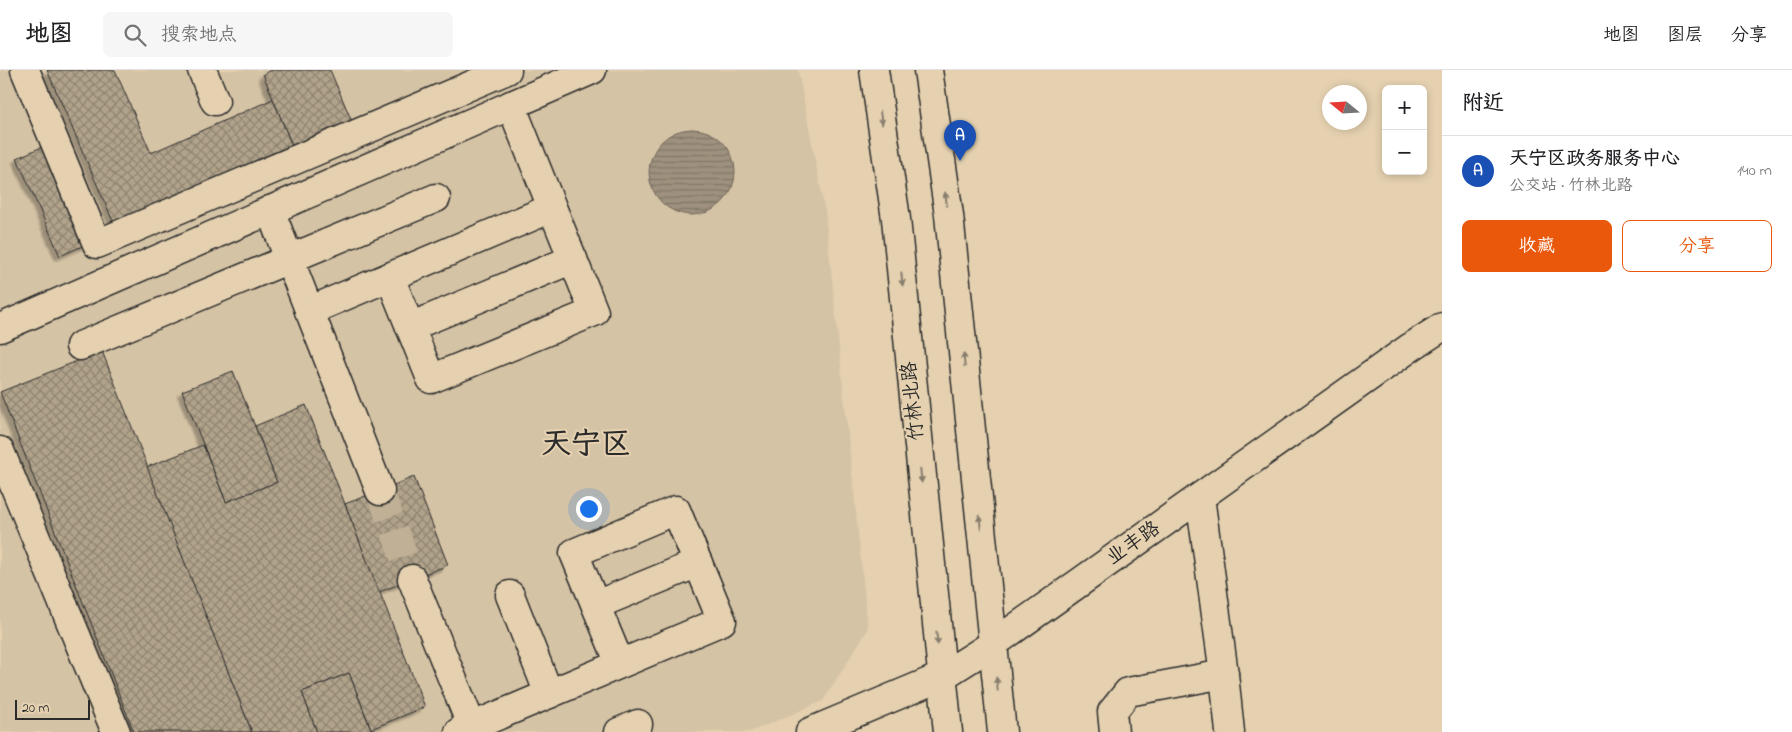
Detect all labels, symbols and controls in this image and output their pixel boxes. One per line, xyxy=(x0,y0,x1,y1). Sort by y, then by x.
search box xyxy=(103,12,453,57)
text: 地图 xyxy=(25,18,73,53)
icon: search xyxy=(121,21,149,49)
text: 搜索地点 xyxy=(161,22,237,49)
text: 地图 xyxy=(1603,23,1639,49)
text: 图层 xyxy=(1667,23,1703,49)
text: 分享 xyxy=(1731,23,1767,49)
north arrow xyxy=(1322,85,1367,130)
map controls xyxy=(1382,85,1427,175)
button: + xyxy=(1382,85,1427,130)
text: 附近 xyxy=(1462,89,1504,119)
one-way arrow xyxy=(877,111,885,127)
pin: A xyxy=(944,120,976,161)
button: − xyxy=(1382,130,1427,175)
text: 天宁区政务服务中心 xyxy=(1509,146,1680,173)
text: A xyxy=(1473,159,1483,183)
text: 140 m xyxy=(1737,159,1772,183)
text: 公交站 · 竹林北路 xyxy=(1509,174,1632,198)
one-way arrow xyxy=(942,190,950,206)
button: 收藏 xyxy=(1462,220,1612,272)
button: 分享 xyxy=(1622,220,1772,272)
one-way arrow xyxy=(898,272,906,288)
one-way arrow xyxy=(960,352,968,368)
street label: 竹林北路 xyxy=(895,359,933,442)
district label: 天宁区 xyxy=(541,424,631,468)
one-way arrow xyxy=(918,468,926,484)
your location xyxy=(576,496,602,522)
one-way arrow xyxy=(976,514,984,530)
street label: 业丰路 xyxy=(1101,514,1168,573)
one-way arrow xyxy=(934,630,942,646)
one-way arrow xyxy=(993,675,1001,691)
scale bar xyxy=(15,697,90,720)
text: 20 m xyxy=(22,698,49,719)

